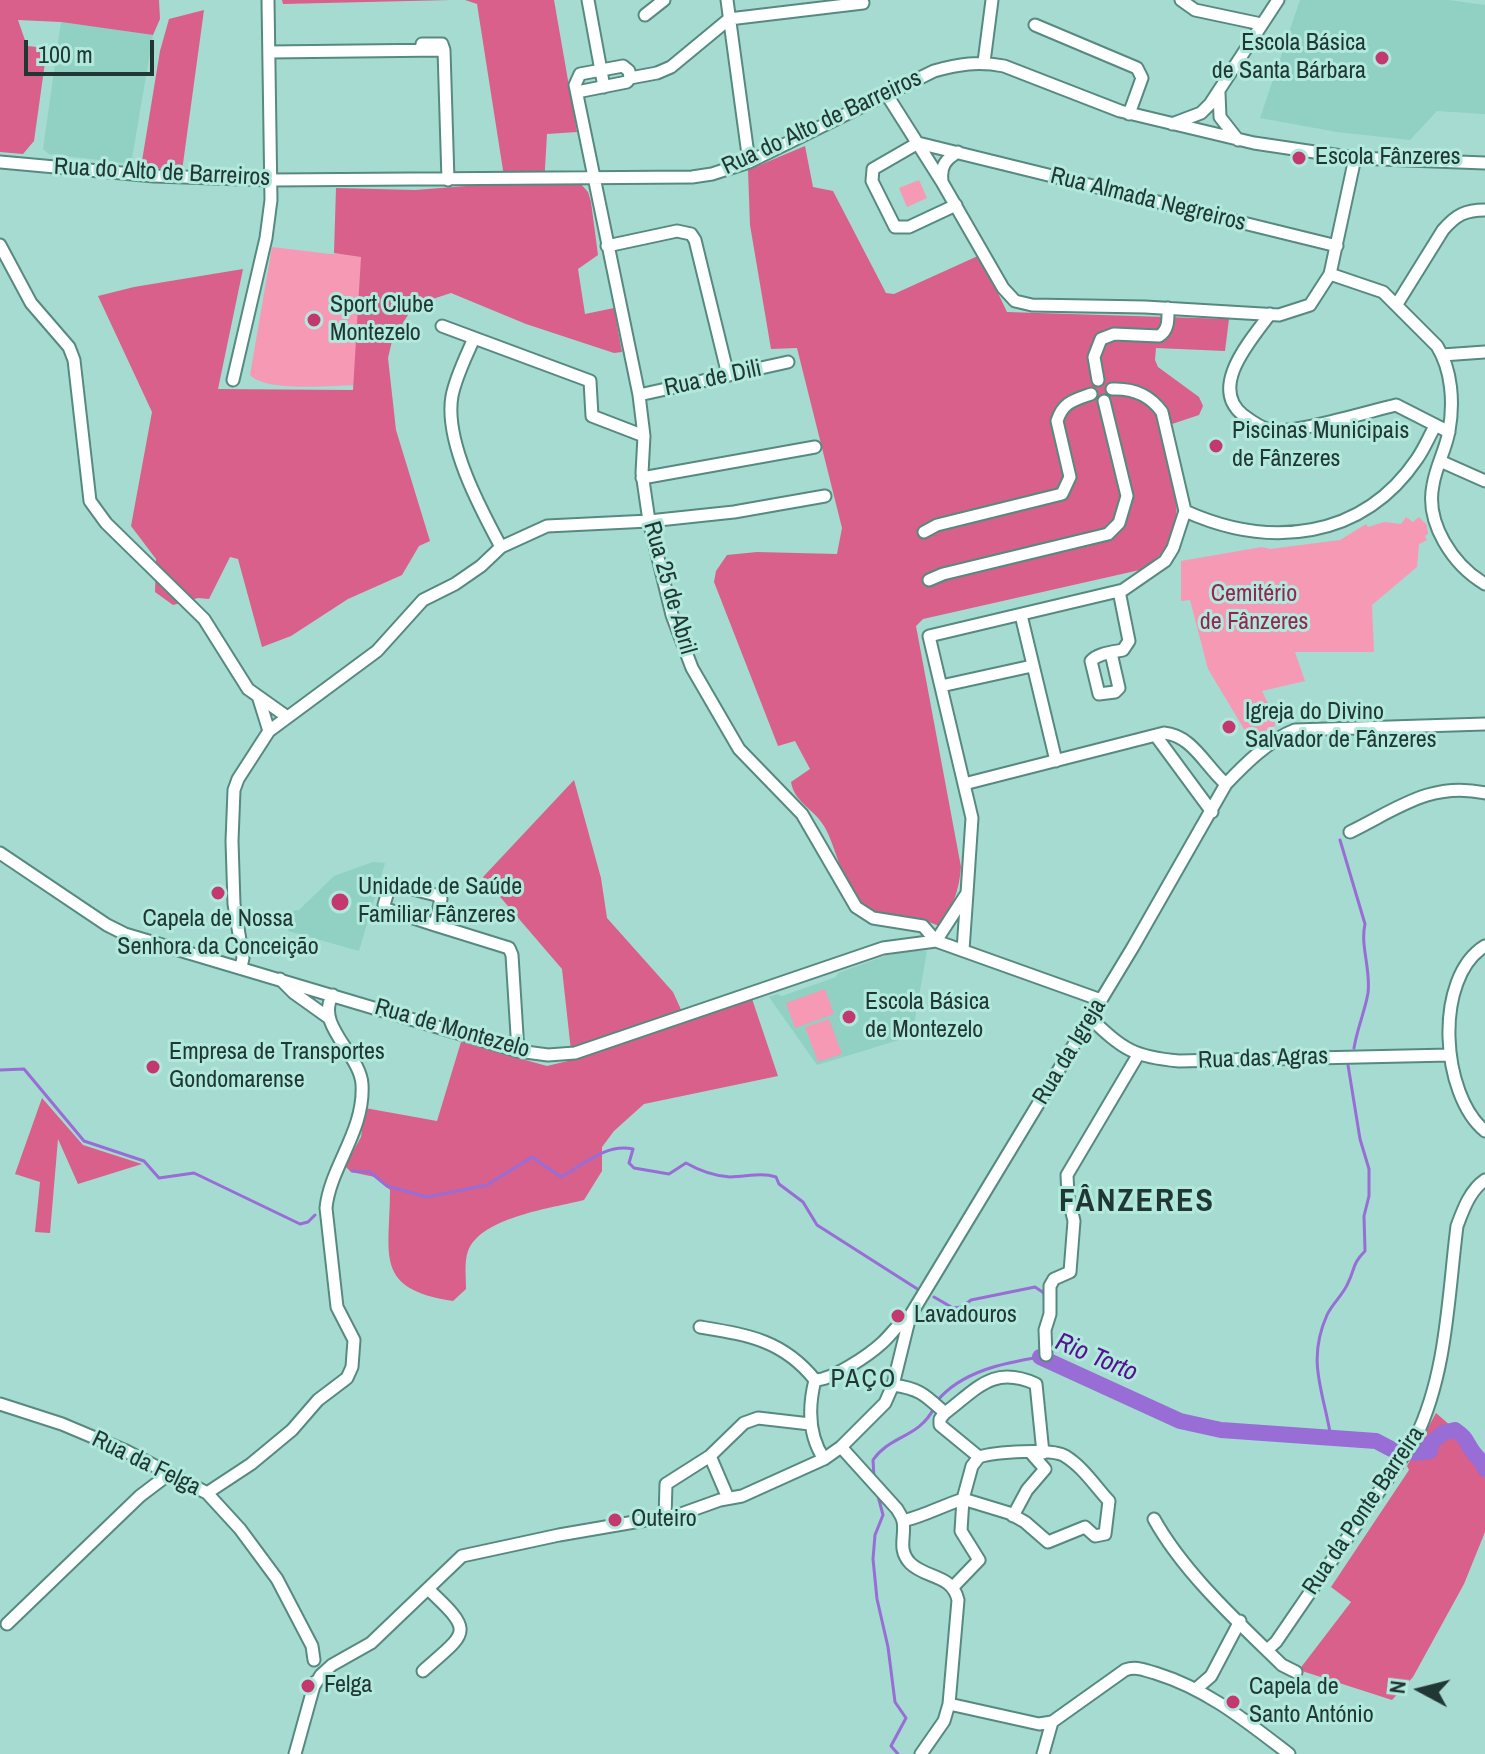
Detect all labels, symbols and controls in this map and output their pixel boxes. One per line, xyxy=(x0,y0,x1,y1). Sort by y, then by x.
scale bar xyxy=(28,24,158,74)
place label: Escola Básica de Santa Bárbara xyxy=(1212,30,1366,86)
text: 100 m xyxy=(38,38,93,70)
marker: Escola Básica de Santa Bárbara xyxy=(1373,49,1391,67)
street label: Rua do Alto de Barreiros xyxy=(718,64,926,182)
place label: Escola Fânzeres xyxy=(1315,144,1461,172)
marker: Escola Fânzeres xyxy=(1290,149,1308,167)
street label: Rua do Alto de Barreiros xyxy=(53,153,271,193)
street label: Rua Almada Negreiros xyxy=(1047,162,1249,238)
place label: Sport Clube Montezelo xyxy=(330,292,434,348)
marker: Sport Clube Montezelo xyxy=(305,311,323,329)
street label: Rua de Dili xyxy=(662,355,764,403)
place label: Piscinas Municipais de Fânzeres xyxy=(1232,418,1409,474)
marker: Piscinas Municipais de Fânzeres xyxy=(1207,437,1225,455)
street label: Rua 25 de Abril xyxy=(636,518,702,658)
park label: Cemitério de Fânzeres xyxy=(1200,581,1308,637)
place label: Igreja do Divino Salvador de Fânzeres xyxy=(1245,699,1437,755)
marker: Igreja do Divino Salvador de Fânzeres xyxy=(1220,718,1238,736)
place label: Unidade de Saúde Familiar Fânzeres xyxy=(358,874,522,930)
marker: Capela de Nossa Senhora da Conceição xyxy=(209,884,227,902)
marker: Unidade de Saúde Familiar Fânzeres xyxy=(329,891,351,913)
place label: Capela de Nossa Senhora da Conceição xyxy=(117,906,319,962)
place label: Escola Básica de Montezelo xyxy=(865,989,990,1045)
street label: Rua de Montezelo xyxy=(371,993,533,1065)
street label: Rua da Igreja xyxy=(1027,994,1113,1110)
marker: Escola Básica de Montezelo xyxy=(840,1008,858,1026)
place label: Empresa de Transportes Gondomarense xyxy=(169,1039,385,1095)
street label: Rua das Agras xyxy=(1197,1042,1329,1076)
marker: Empresa de Transportes Gondomarense xyxy=(144,1058,162,1076)
district label: FÂNZERES xyxy=(1059,1183,1215,1221)
place label: Lavadouros xyxy=(914,1302,1017,1330)
marker: Lavadouros xyxy=(889,1307,907,1325)
water label: Rio Torto xyxy=(1050,1327,1142,1389)
district label: PAÇO xyxy=(831,1364,897,1396)
street label: Rua da Ponte Barreira xyxy=(1297,1421,1431,1601)
street label: Rua da Felga xyxy=(87,1425,205,1503)
place label: Outeiro xyxy=(631,1506,697,1534)
marker: Outeiro xyxy=(606,1511,624,1529)
north arrow xyxy=(1381,1650,1461,1730)
place label: Felga xyxy=(324,1672,372,1700)
place label: Capela de Santo António xyxy=(1249,1674,1374,1730)
marker: Felga xyxy=(299,1677,317,1695)
text: N xyxy=(1381,1679,1413,1695)
marker: Capela de Santo António xyxy=(1224,1693,1242,1711)

